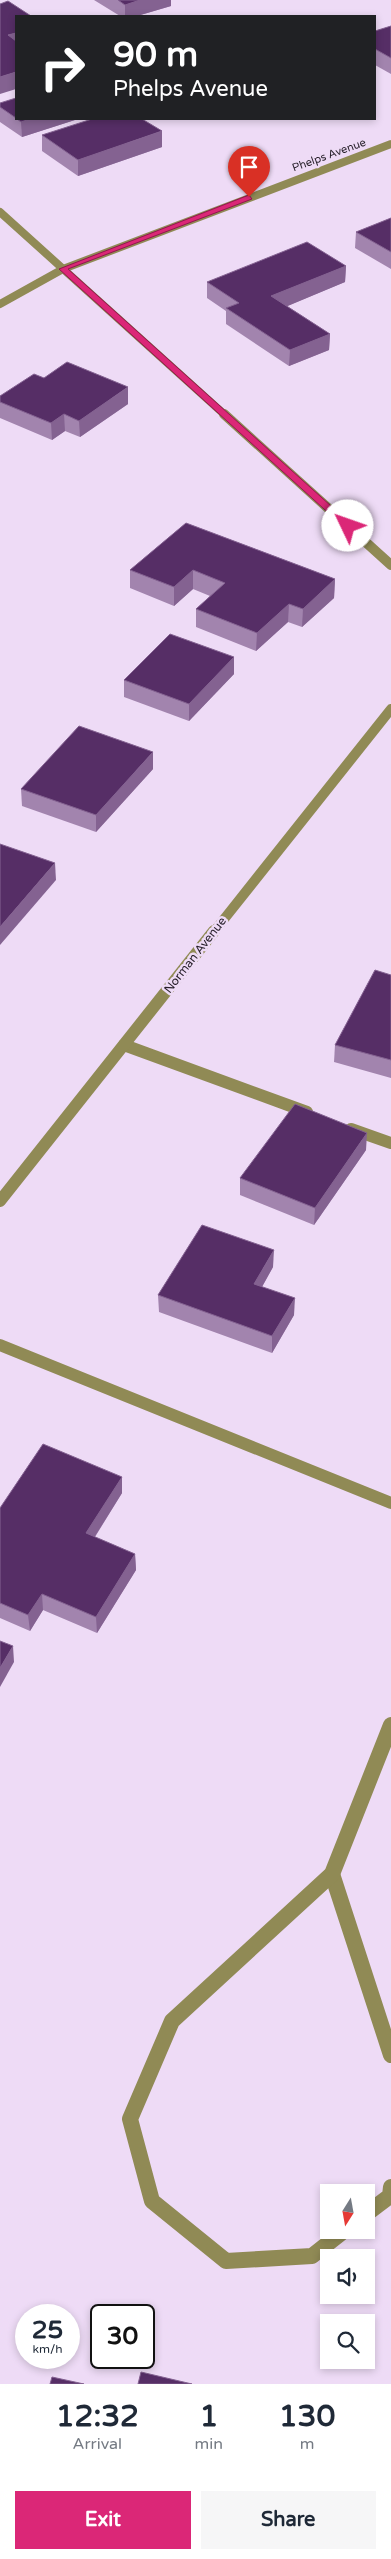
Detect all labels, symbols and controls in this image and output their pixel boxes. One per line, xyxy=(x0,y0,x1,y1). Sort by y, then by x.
text: 90 m xyxy=(113,34,198,76)
icon: right xyxy=(30,35,95,100)
text: Phelps Avenue xyxy=(113,76,268,102)
street label: Phelps Avenue xyxy=(290,136,368,174)
pin xyxy=(228,146,270,197)
icon: arrive xyxy=(235,153,263,181)
position arrow xyxy=(321,499,373,551)
street label: Norman Avenue xyxy=(161,914,229,996)
north arrow xyxy=(320,2184,375,2239)
map controls xyxy=(320,2184,375,2369)
button: sound xyxy=(320,2249,375,2304)
speed limit sign: 30 xyxy=(90,2304,155,2369)
button: search xyxy=(320,2314,375,2369)
text: 25 xyxy=(32,2315,63,2345)
text: km/h xyxy=(32,2342,63,2356)
text: 12:32 xyxy=(56,2398,139,2435)
text: 1 xyxy=(199,2398,218,2435)
text: 130 xyxy=(279,2398,335,2435)
text: Arrival xyxy=(73,2434,122,2454)
text: min xyxy=(195,2434,223,2454)
text: m xyxy=(300,2434,314,2454)
button: Exit xyxy=(15,2491,191,2549)
button: Share xyxy=(201,2491,376,2549)

